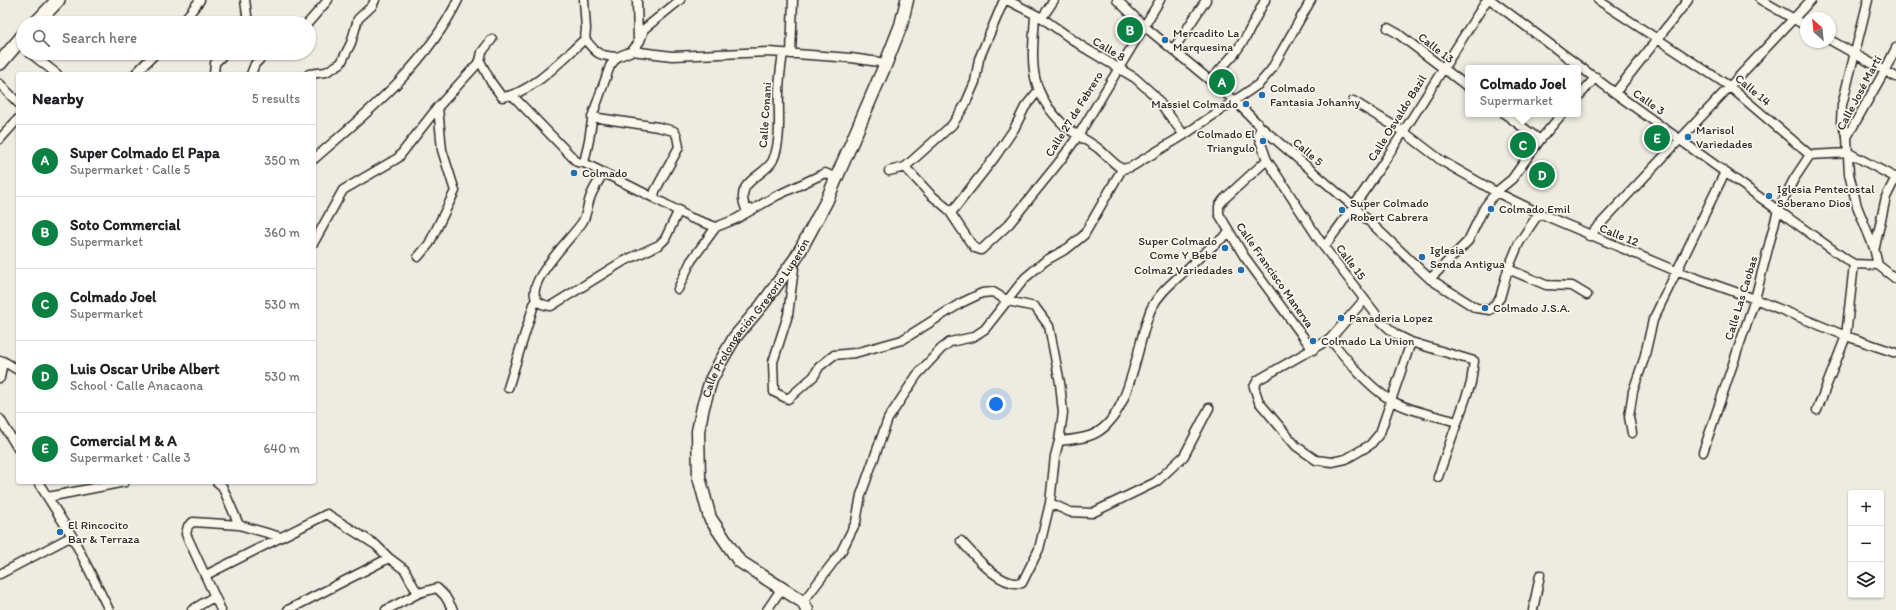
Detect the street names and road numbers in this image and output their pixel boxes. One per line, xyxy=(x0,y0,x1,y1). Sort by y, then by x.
street label: Calle 13 xyxy=(1415,30,1457,66)
street label: Calle 8 xyxy=(1090,34,1128,64)
street label: Calle José Martí xyxy=(1833,53,1885,133)
street label: Calle 27 de Febrero xyxy=(1042,69,1106,159)
street label: Calle 14 xyxy=(1732,71,1774,109)
street label: Calle Osvaldo Bazil xyxy=(1365,72,1430,164)
street label: Calle Conani xyxy=(756,82,774,148)
street label: Calle 3 xyxy=(1630,86,1668,118)
street label: Calle 5 xyxy=(1290,135,1326,169)
street label: Calle Francisco Manerva xyxy=(1233,220,1317,330)
street label: Calle 12 xyxy=(1597,221,1641,249)
street label: Calle Prolongación Gregorio Luperón xyxy=(699,235,812,399)
street label: Calle 15 xyxy=(1333,241,1369,283)
street label: Calle Las Caobas xyxy=(1722,254,1760,342)

